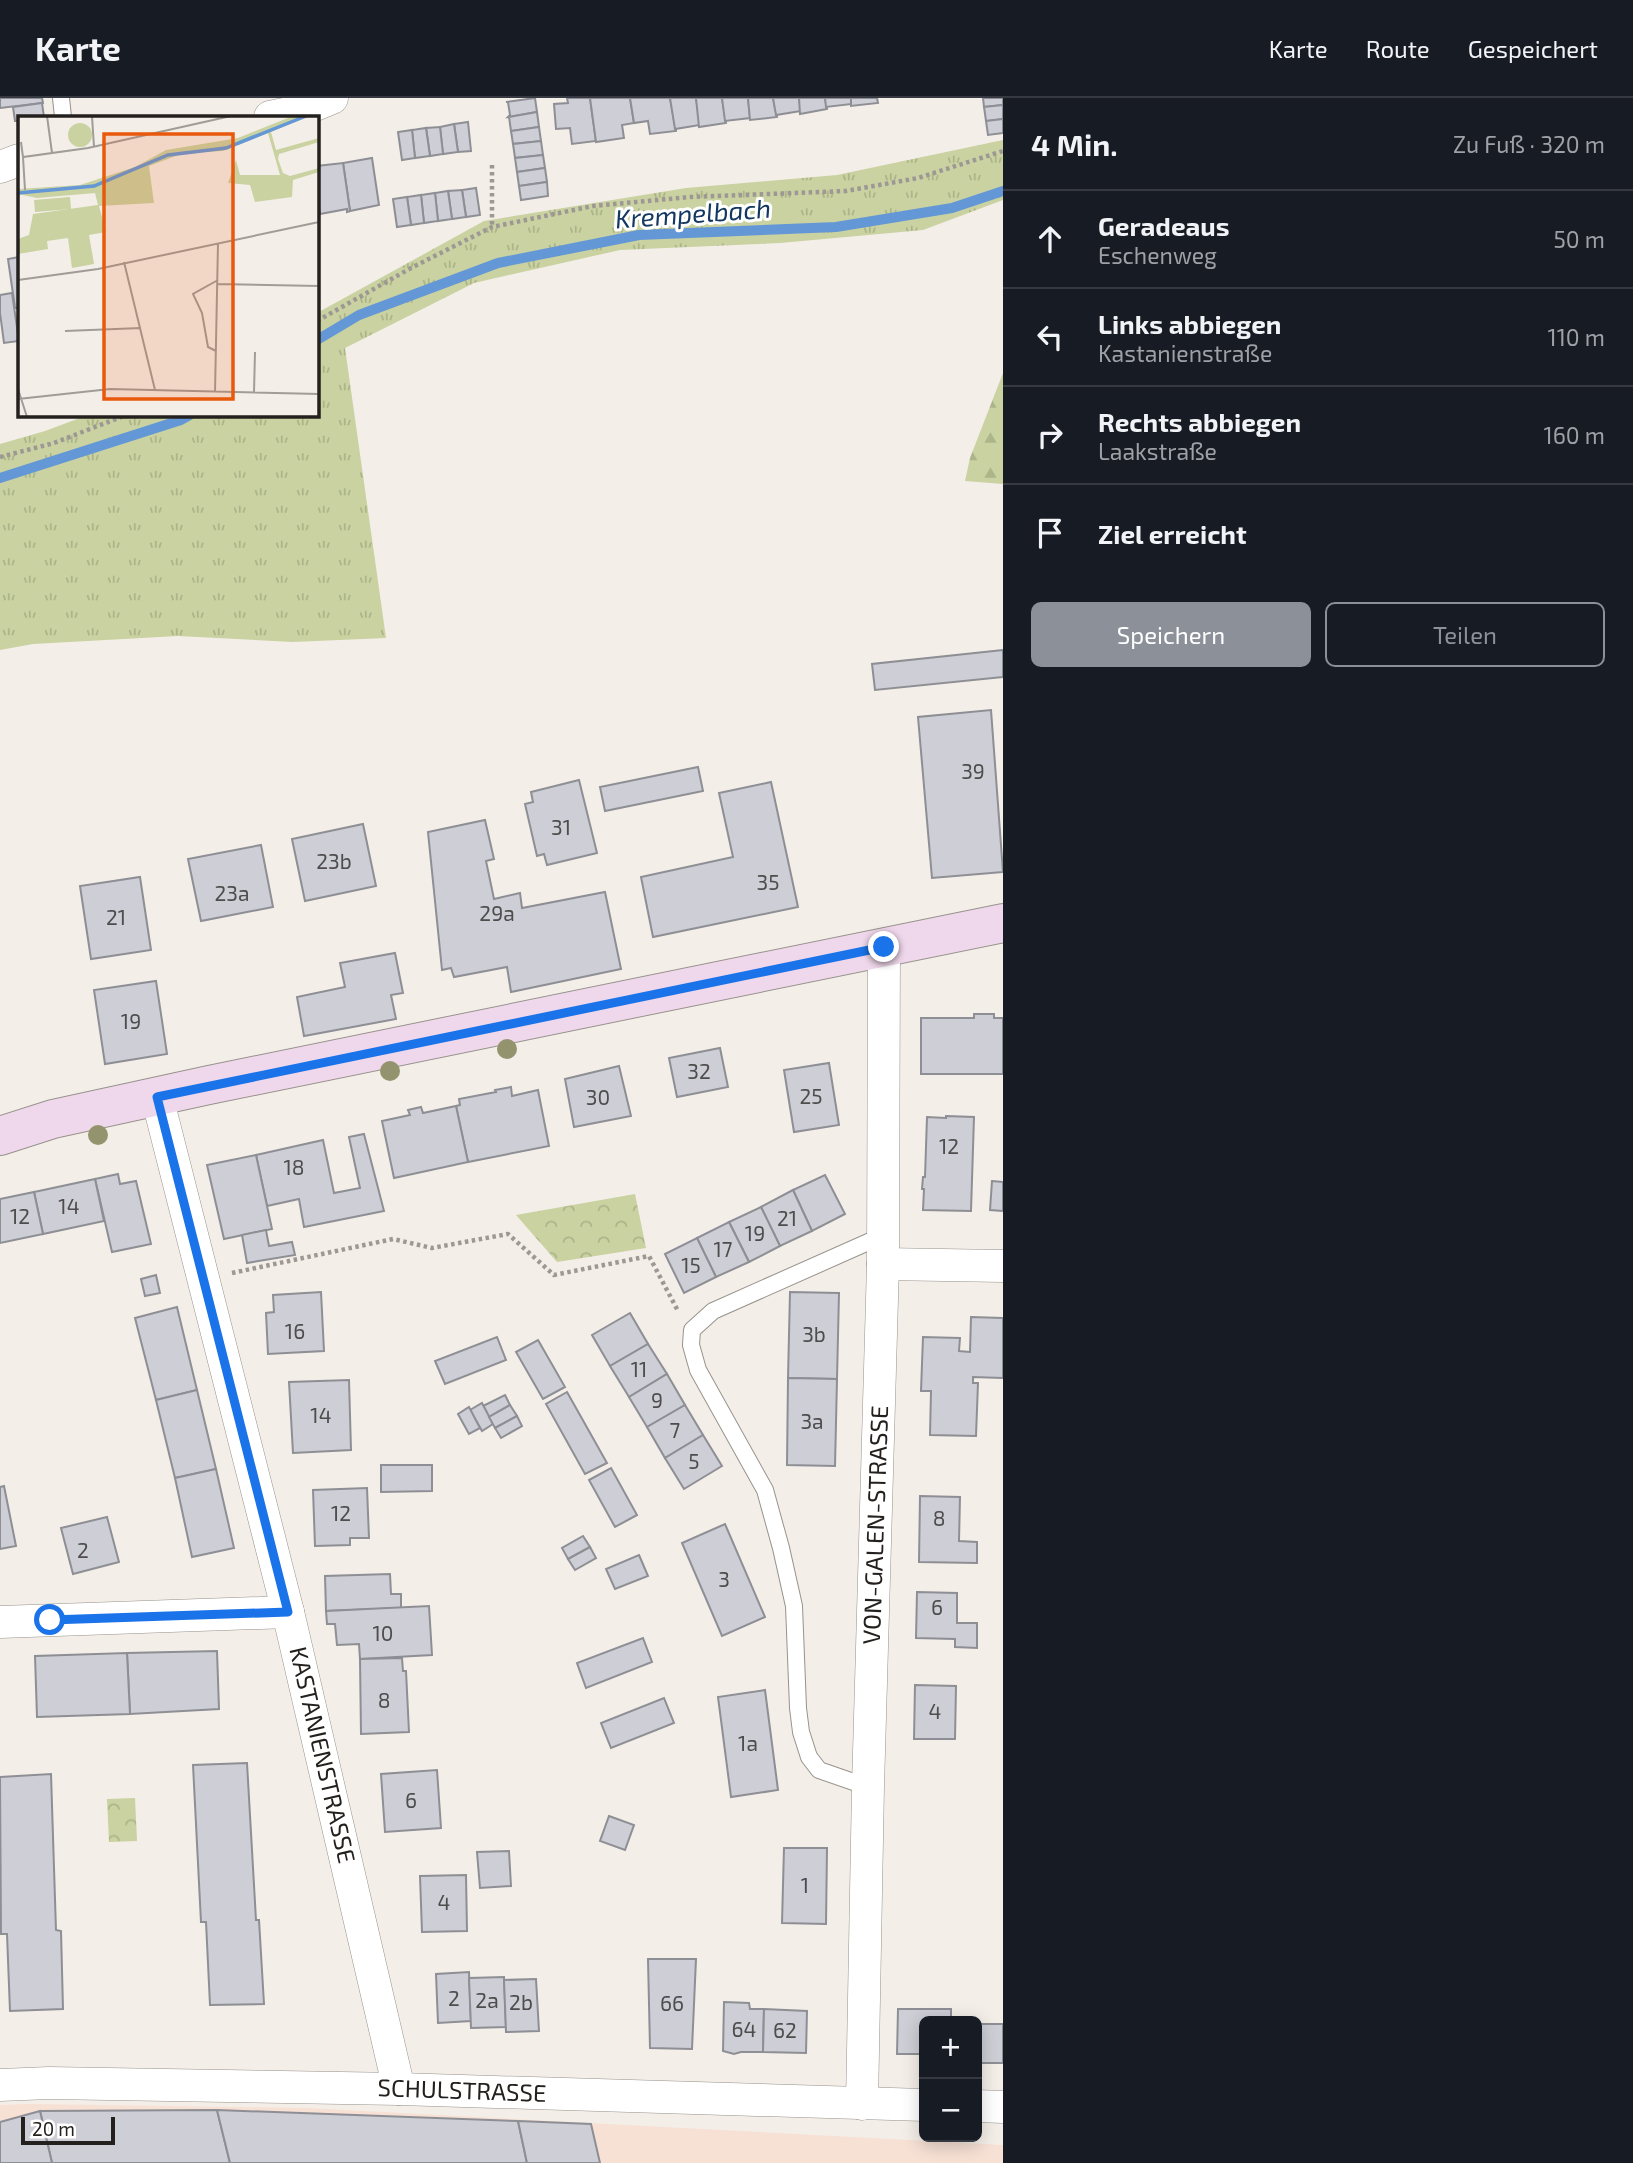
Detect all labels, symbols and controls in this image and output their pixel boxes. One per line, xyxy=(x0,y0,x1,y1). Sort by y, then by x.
text: Karte xyxy=(35,28,121,68)
text: Karte xyxy=(1269,34,1328,63)
text: Route xyxy=(1366,34,1430,63)
text: Gespeichert xyxy=(1468,34,1598,63)
inset map xyxy=(18,116,318,416)
text: 4 Min. xyxy=(1031,126,1118,162)
text: Zu Fuß · 320 m xyxy=(1453,130,1605,158)
water label: Krempelbach xyxy=(614,192,772,233)
text: Geradeaus xyxy=(1098,210,1230,241)
icon: ahead xyxy=(1031,220,1069,258)
text: 50 m xyxy=(1554,225,1605,253)
text: Eschenweg xyxy=(1098,241,1217,269)
text: Links abbiegen xyxy=(1098,308,1282,339)
icon: left xyxy=(1031,318,1069,356)
text: 110 m xyxy=(1548,323,1605,351)
text: Kastanienstraße xyxy=(1098,339,1272,367)
text: Rechts abbiegen xyxy=(1098,406,1301,437)
icon: right xyxy=(1031,416,1069,454)
text: 160 m xyxy=(1544,421,1605,449)
text: Laakstraße xyxy=(1098,437,1217,465)
icon: arrive xyxy=(1031,514,1069,552)
text: Ziel erreicht xyxy=(1098,518,1247,549)
button: Speichern xyxy=(1031,602,1311,667)
button: Teilen xyxy=(1325,602,1605,667)
house number: 39 xyxy=(961,758,985,783)
house number: 31 xyxy=(551,814,571,839)
house number: 23b xyxy=(316,848,352,873)
house number: 35 xyxy=(757,869,779,894)
house number: 23a xyxy=(214,880,250,905)
house number: 29a xyxy=(479,900,515,925)
house number: 21 xyxy=(106,904,126,929)
route end xyxy=(868,931,899,962)
house number: 19 xyxy=(121,1008,141,1033)
house number: 32 xyxy=(687,1058,711,1083)
house number: 25 xyxy=(799,1083,823,1108)
house number: 30 xyxy=(586,1084,610,1109)
house number: 12 xyxy=(939,1133,959,1158)
house number: 18 xyxy=(283,1154,305,1179)
house number: 14 xyxy=(58,1193,80,1218)
house number: 12 xyxy=(10,1203,30,1228)
house number: 21 xyxy=(777,1205,797,1230)
house number: 19 xyxy=(745,1220,765,1245)
house number: 17 xyxy=(713,1236,733,1261)
house number: 15 xyxy=(681,1252,701,1277)
house number: 16 xyxy=(285,1318,305,1343)
house number: 3b xyxy=(802,1321,826,1346)
house number: 11 xyxy=(631,1356,647,1381)
house number: 9 xyxy=(651,1387,663,1412)
house number: 14 xyxy=(310,1402,332,1427)
street label: VON-GALEN-STRASSE xyxy=(856,1405,893,1645)
house number: 3a xyxy=(800,1408,824,1433)
house number: 7 xyxy=(670,1417,681,1442)
house number: 5 xyxy=(688,1448,700,1473)
house number: 12 xyxy=(331,1500,351,1525)
house number: 8 xyxy=(933,1505,945,1530)
house number: 2 xyxy=(77,1537,89,1562)
house number: 3 xyxy=(718,1566,730,1591)
house number: 6 xyxy=(931,1594,943,1619)
route start xyxy=(34,1604,65,1635)
house number: 10 xyxy=(372,1620,394,1645)
street label: KASTANIENSTRASSE xyxy=(284,1644,362,1866)
house number: 8 xyxy=(378,1687,390,1712)
house number: 4 xyxy=(929,1698,941,1723)
house number: 1a xyxy=(738,1730,758,1755)
house number: 6 xyxy=(405,1787,417,1812)
house number: 1 xyxy=(801,1872,809,1897)
house number: 4 xyxy=(438,1889,450,1914)
house number: 2 xyxy=(448,1985,460,2010)
house number: 2a xyxy=(475,1987,499,2012)
house number: 2b xyxy=(509,1989,533,2014)
house number: 66 xyxy=(660,1990,684,2015)
house number: 64 xyxy=(732,2016,756,2041)
map controls xyxy=(919,2016,982,2142)
button: + xyxy=(919,2016,982,2079)
house number: 62 xyxy=(773,2017,797,2042)
street label: SCHULSTRASSE xyxy=(377,2072,547,2107)
button: − xyxy=(919,2079,982,2142)
scale bar xyxy=(21,2114,116,2146)
text: 20 m xyxy=(32,2117,75,2140)

